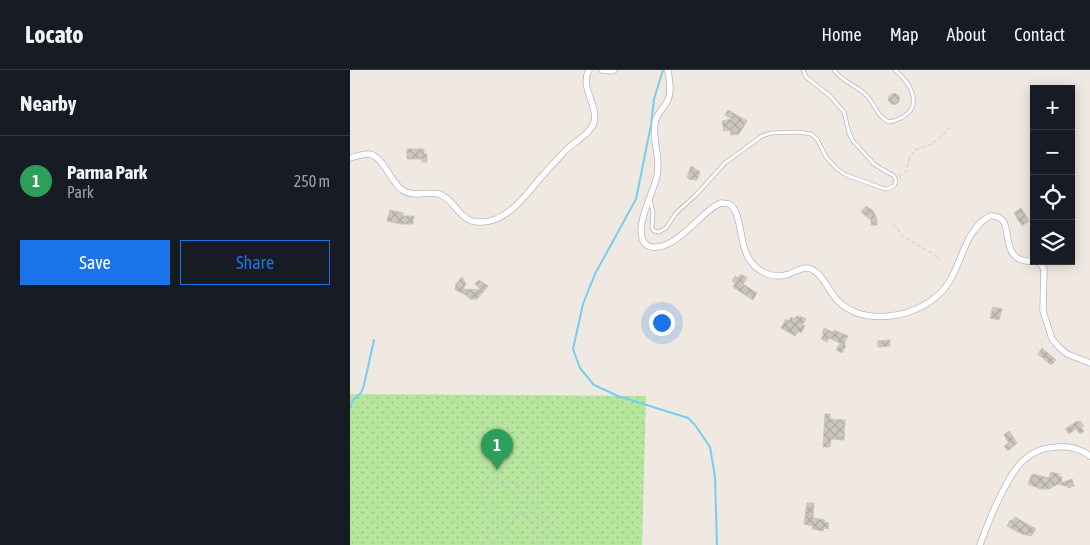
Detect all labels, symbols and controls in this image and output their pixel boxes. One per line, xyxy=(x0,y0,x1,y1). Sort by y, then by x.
text: Locato xyxy=(25,21,84,48)
text: Home xyxy=(822,24,862,45)
text: Map xyxy=(890,24,919,45)
text: About xyxy=(947,24,986,45)
text: Contact xyxy=(1014,24,1065,45)
map controls xyxy=(1030,85,1075,265)
button: + xyxy=(1030,85,1075,130)
text: Nearby xyxy=(20,91,76,115)
button: − xyxy=(1030,130,1075,175)
text: Parma Park xyxy=(67,161,147,183)
text: 1 xyxy=(32,172,40,190)
text: 250 m xyxy=(294,172,330,190)
button: locate xyxy=(1030,175,1075,220)
text: Park xyxy=(67,183,94,201)
button: layers xyxy=(1030,220,1075,265)
button: Save xyxy=(20,240,170,285)
button: Share xyxy=(180,240,330,285)
your location xyxy=(649,310,675,336)
pin: 1 xyxy=(481,429,513,470)

